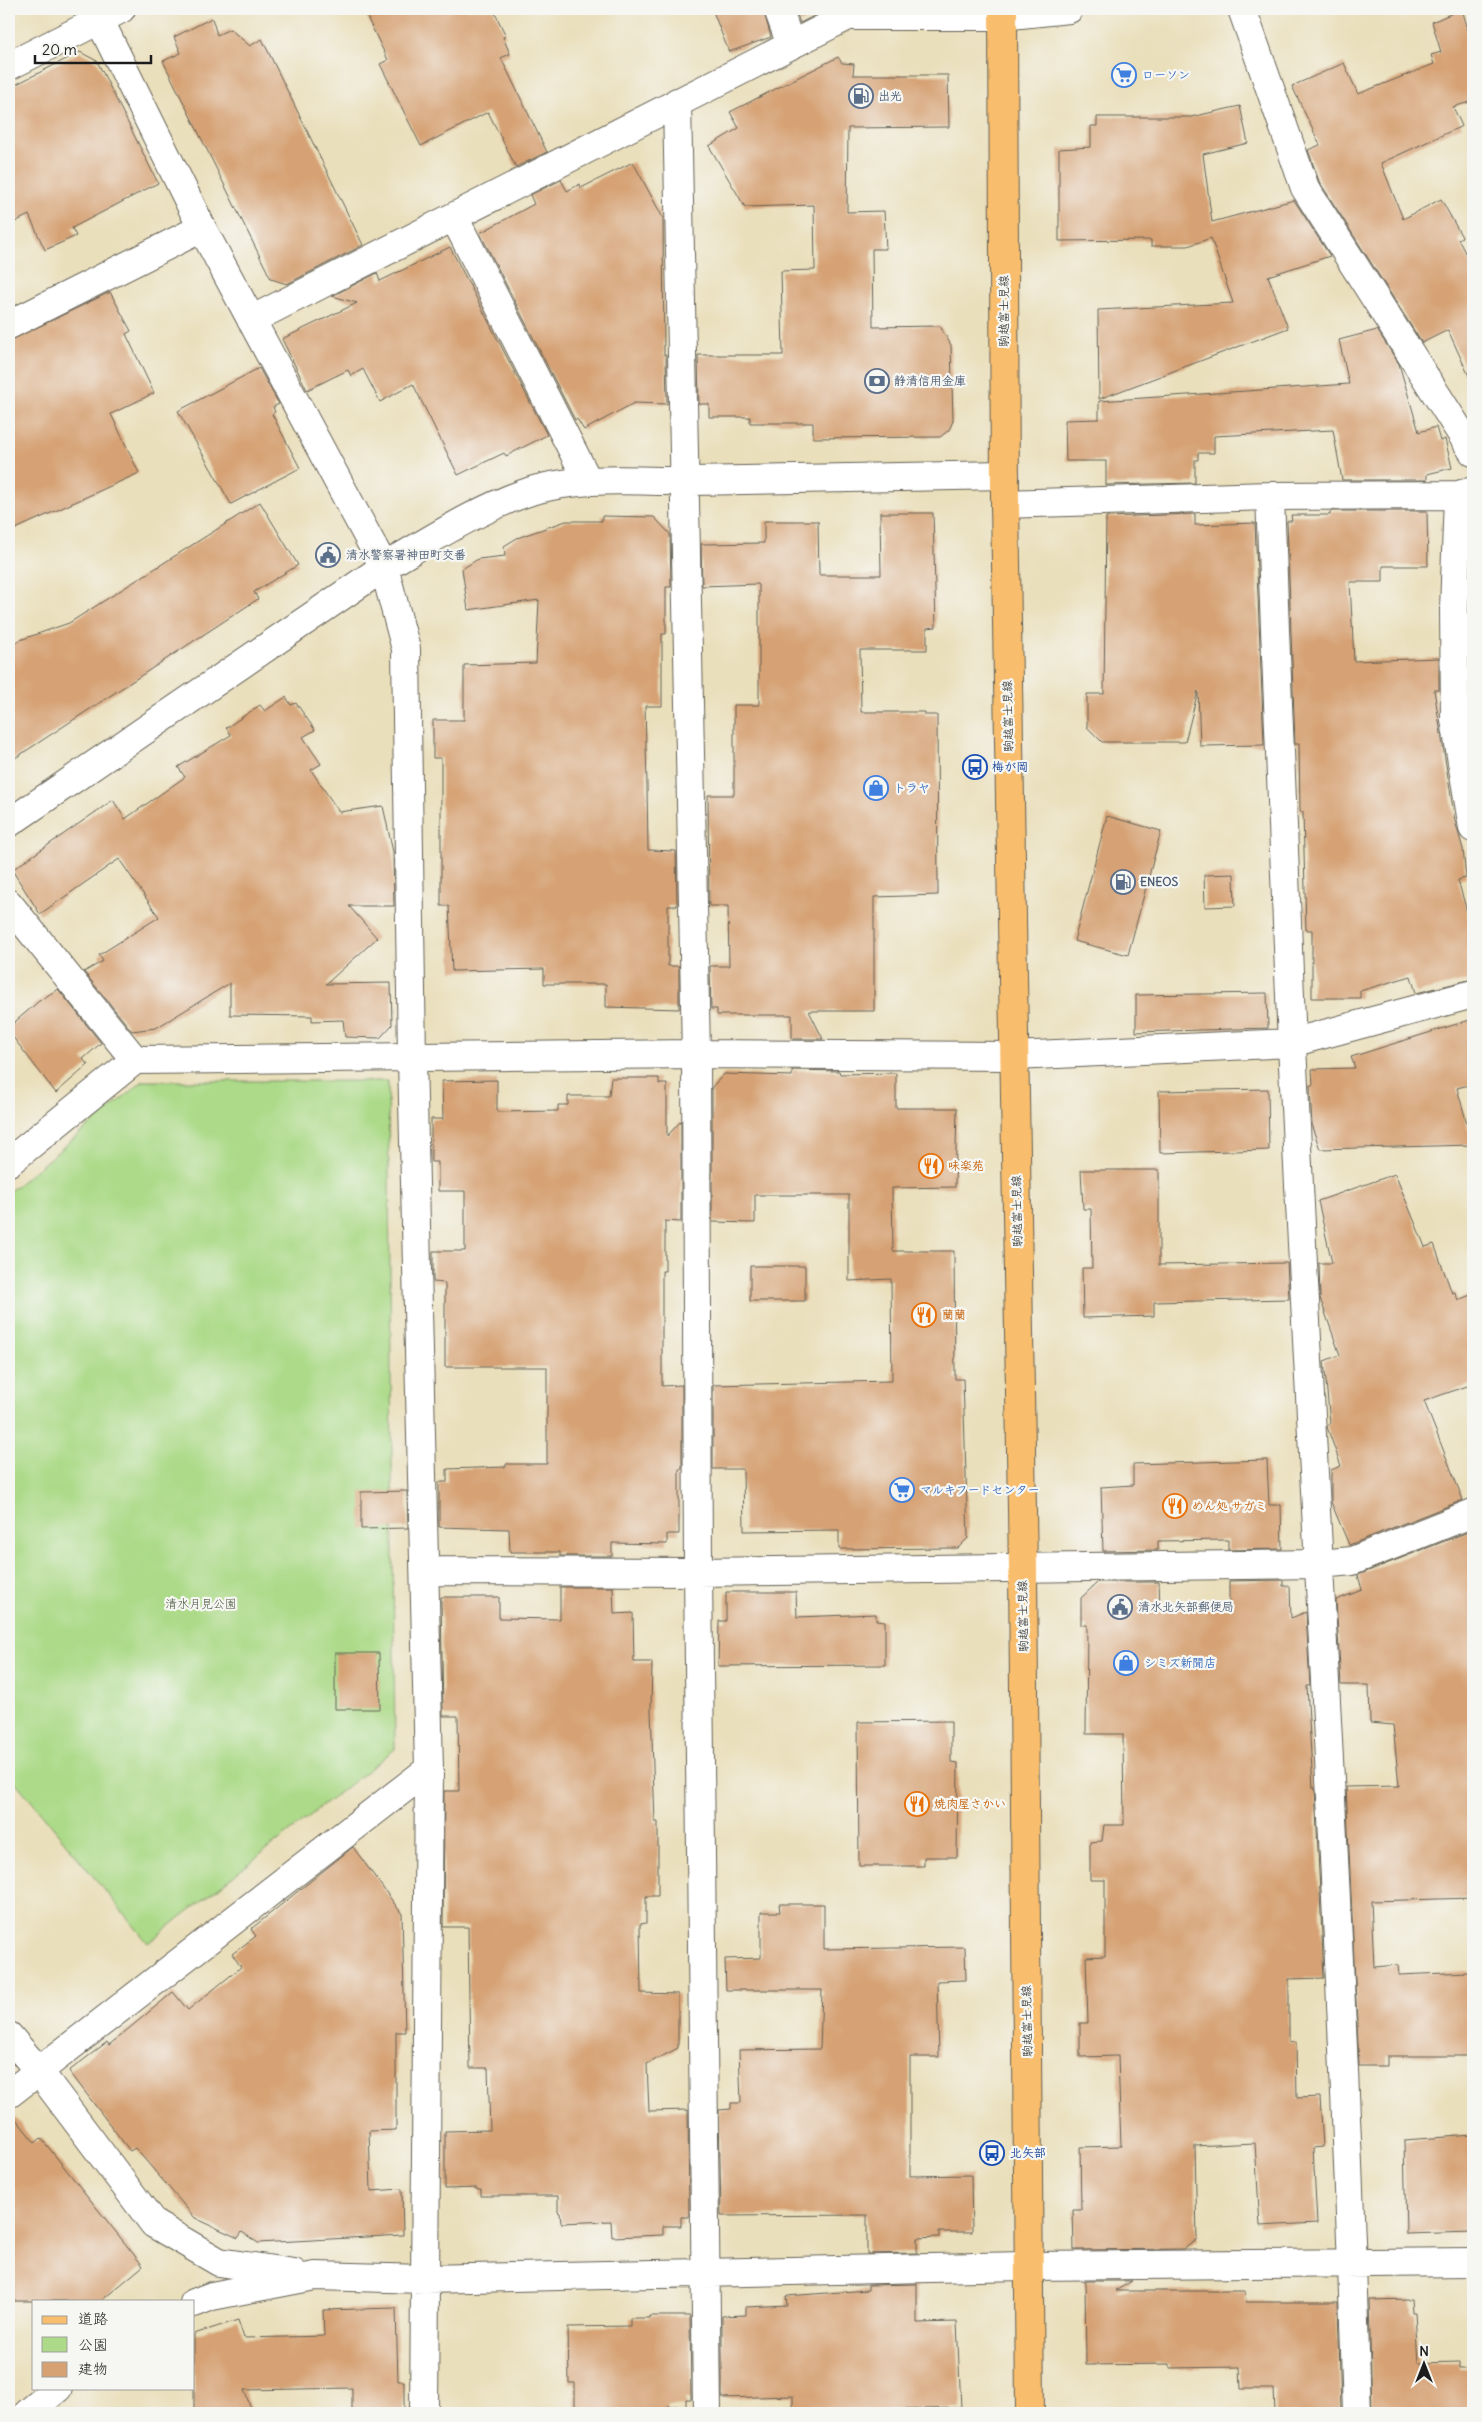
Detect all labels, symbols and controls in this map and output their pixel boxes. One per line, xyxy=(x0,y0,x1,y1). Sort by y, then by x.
scale bar xyxy=(35,32,151,64)
text: 20 m xyxy=(42,40,77,59)
supermarket icon: ローソン xyxy=(1111,62,1137,88)
place label: ローソン xyxy=(1142,67,1190,82)
fuel station icon: 出光 xyxy=(848,83,874,109)
place label: 出光 xyxy=(878,88,902,103)
street label: 駒越富士見線 xyxy=(996,275,1011,347)
bank icon: 静清信用金庫 xyxy=(864,368,890,394)
place label: 静清信用金庫 xyxy=(894,373,966,388)
public building icon: 清水警察署神田町交番 xyxy=(315,542,341,568)
place label: 清水警察署神田町交番 xyxy=(346,547,466,562)
street label: 駒越富士見線 xyxy=(999,680,1016,752)
bus stop icon: 梅が岡 xyxy=(962,754,988,780)
place label: 梅が岡 xyxy=(992,759,1028,774)
shop icon: トラヤ xyxy=(863,775,889,801)
place label: トラヤ xyxy=(894,780,930,795)
fuel station icon: ENEOS xyxy=(1110,869,1136,895)
place label: ENEOS xyxy=(1140,874,1179,889)
restaurant icon: 味楽苑 xyxy=(918,1153,944,1179)
place label: 味楽苑 xyxy=(948,1158,984,1173)
street label: 駒越富士見線 xyxy=(1008,1175,1025,1247)
restaurant icon: 蘭蘭 xyxy=(911,1302,937,1328)
place label: 蘭蘭 xyxy=(942,1307,966,1322)
supermarket icon: マルキフードセンター xyxy=(889,1477,915,1503)
place label: マルキフードセンター xyxy=(920,1482,1040,1497)
restaurant icon: めん処 サガミ xyxy=(1162,1493,1188,1519)
place label: めん処 サガミ xyxy=(1192,1498,1267,1513)
street label: 駒越富士見線 xyxy=(1014,1580,1031,1652)
public building icon: 清水北矢部郵便局 xyxy=(1107,1594,1133,1620)
park label: 清水月見公園 xyxy=(165,1596,237,1611)
place label: 清水北矢部郵便局 xyxy=(1138,1599,1234,1614)
shop icon: シミズ新聞店 xyxy=(1113,1650,1139,1676)
place label: シミズ新聞店 xyxy=(1144,1655,1216,1670)
restaurant icon: 焼肉屋さかい xyxy=(904,1791,930,1817)
place label: 焼肉屋さかい xyxy=(934,1796,1006,1811)
street label: 駒越富士見線 xyxy=(1018,1985,1035,2057)
bus stop icon: 北矢部 xyxy=(979,2140,1005,2166)
place label: 北矢部 xyxy=(1010,2145,1046,2160)
legend xyxy=(32,2300,195,2390)
text: 道路 xyxy=(78,2309,108,2328)
text: 公園 xyxy=(78,2335,108,2354)
north arrow xyxy=(1400,2340,1450,2390)
text: N xyxy=(1419,2342,1429,2360)
text: 建物 xyxy=(78,2359,108,2378)

